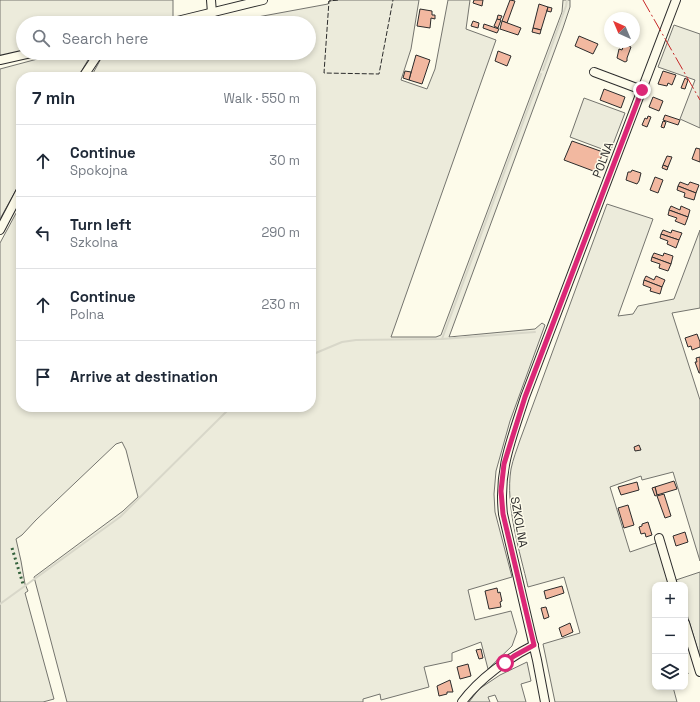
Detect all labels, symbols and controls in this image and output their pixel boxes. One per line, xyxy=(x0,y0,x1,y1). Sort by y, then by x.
north arrow xyxy=(604,12,640,48)
search box xyxy=(16,16,316,60)
icon: search xyxy=(30,27,52,49)
text: Search here xyxy=(62,29,148,48)
route end xyxy=(633,81,651,99)
text: 7 min xyxy=(32,87,75,109)
text: Walk · 550 m xyxy=(224,90,300,107)
street label: POLNA xyxy=(589,139,617,180)
text: Continue xyxy=(70,143,136,162)
icon: ahead xyxy=(32,150,54,172)
text: 30 m xyxy=(269,152,300,169)
text: Spokojna xyxy=(70,162,128,179)
text: Turn left xyxy=(70,215,132,234)
icon: left xyxy=(32,222,54,244)
text: 290 m xyxy=(261,224,300,241)
text: Szkolna xyxy=(70,234,118,251)
text: Continue xyxy=(70,287,136,306)
icon: ahead xyxy=(32,294,54,316)
text: 230 m xyxy=(262,296,300,313)
text: Polna xyxy=(70,306,104,323)
icon: arrive xyxy=(32,366,54,388)
text: Arrive at destination xyxy=(70,367,218,386)
street label: SZKOLNA xyxy=(507,495,531,549)
map controls xyxy=(652,582,688,690)
button: + xyxy=(652,582,688,618)
button: − xyxy=(652,618,688,654)
route start xyxy=(496,654,514,672)
button: layers xyxy=(652,654,688,690)

